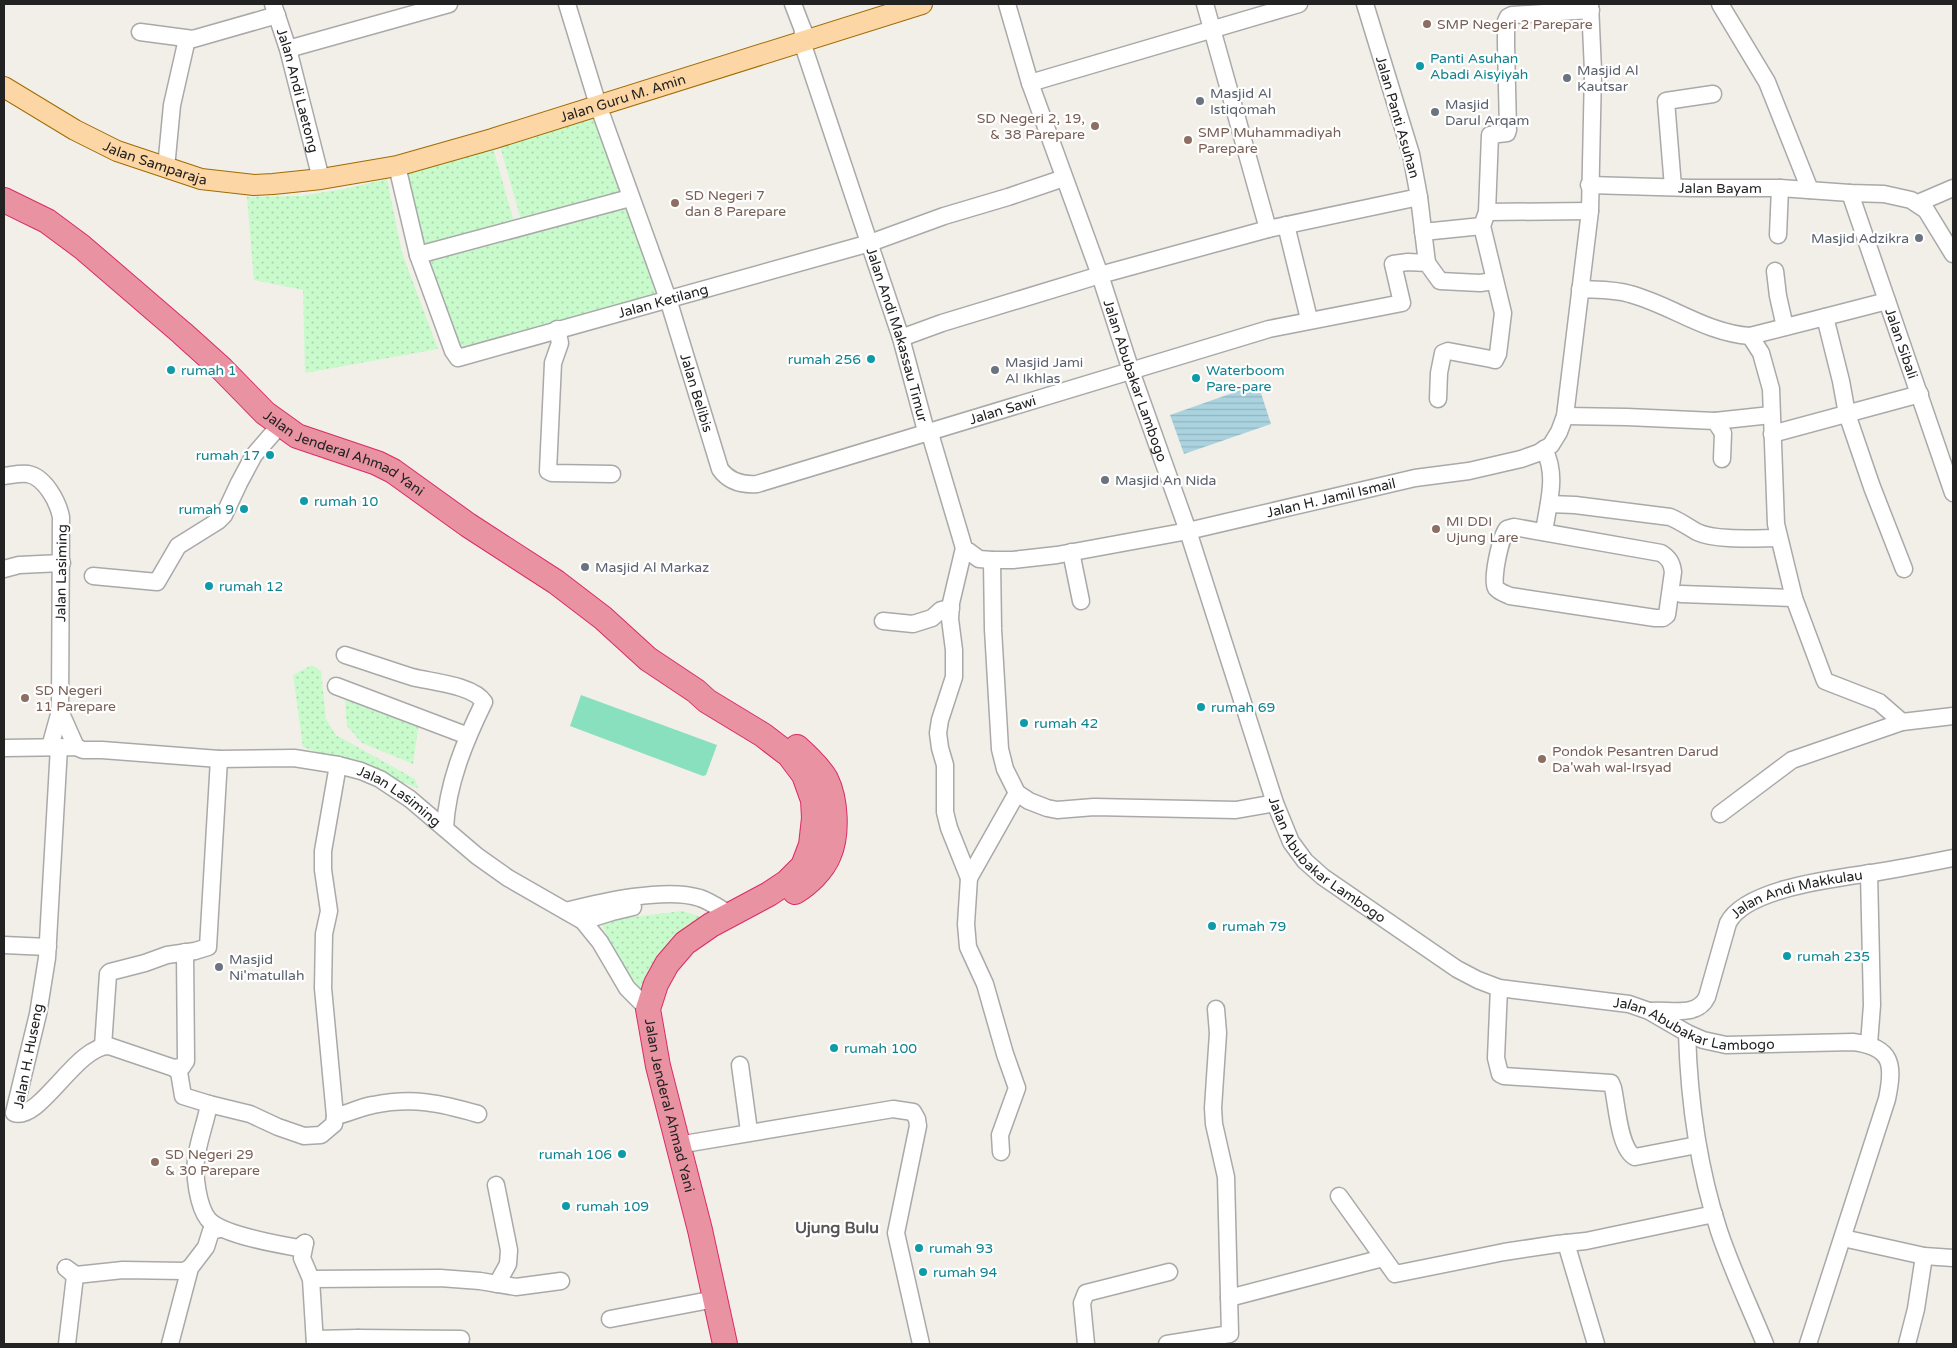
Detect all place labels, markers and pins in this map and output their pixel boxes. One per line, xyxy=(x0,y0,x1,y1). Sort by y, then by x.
place label: SMP Negeri 2 Parepare xyxy=(1437,16,1593,33)
marker: SMP Negeri 2 Parepare xyxy=(1421,18,1433,30)
place label: Panti Asuhan Abadi Aisyiyah xyxy=(1430,50,1528,83)
marker: Panti Asuhan Abadi Aisyiyah xyxy=(1414,60,1426,72)
place label: Masjid Al Kautsar xyxy=(1577,62,1638,95)
marker: Masjid Al Kautsar xyxy=(1561,72,1573,84)
place label: Masjid Al Istiqomah xyxy=(1210,85,1276,118)
marker: Masjid Al Istiqomah xyxy=(1194,95,1206,107)
place label: Masjid Darul Arqam xyxy=(1445,96,1529,129)
marker: Masjid Darul Arqam xyxy=(1429,106,1441,118)
place label: SD Negeri 2, 19, & 38 Parepare xyxy=(977,110,1085,143)
marker: SD Negeri 2, 19, & 38 Parepare xyxy=(1089,120,1101,132)
place label: SMP Muhammadiyah Parepare xyxy=(1198,124,1341,157)
marker: SMP Muhammadiyah Parepare xyxy=(1182,134,1194,146)
place label: SD Negeri 7 dan 8 Parepare xyxy=(685,187,786,220)
marker: SD Negeri 7 dan 8 Parepare xyxy=(669,197,681,209)
place label: Masjid Adzikra xyxy=(1811,230,1909,247)
marker: Masjid Adzikra xyxy=(1913,232,1925,244)
place label: rumah 256 xyxy=(788,351,861,368)
marker: rumah 256 xyxy=(865,353,877,365)
place label: Masjid Jami Al Ikhlas xyxy=(1005,354,1083,387)
place label: rumah 1 xyxy=(181,362,237,379)
place label: Waterboom Pare-pare xyxy=(1206,362,1285,395)
marker: rumah 1 xyxy=(165,364,177,376)
marker: Masjid Jami Al Ikhlas xyxy=(989,364,1001,376)
marker: Waterboom Pare-pare xyxy=(1190,372,1202,384)
place label: rumah 17 xyxy=(196,447,260,464)
marker: rumah 17 xyxy=(264,449,276,461)
place label: Masjid An Nida xyxy=(1115,472,1216,489)
marker: Masjid An Nida xyxy=(1099,474,1111,486)
place label: rumah 10 xyxy=(314,493,379,510)
marker: rumah 10 xyxy=(298,495,310,507)
place label: rumah 9 xyxy=(178,501,234,518)
marker: rumah 9 xyxy=(238,503,250,515)
place label: MI DDI Ujung Lare xyxy=(1446,513,1519,546)
marker: MI DDI Ujung Lare xyxy=(1430,523,1442,535)
place label: Masjid Al Markaz xyxy=(595,559,709,576)
marker: Masjid Al Markaz xyxy=(579,561,591,573)
place label: rumah 12 xyxy=(219,578,283,595)
marker: rumah 12 xyxy=(203,580,215,592)
place label: SD Negeri 11 Parepare xyxy=(35,682,116,715)
marker: SD Negeri 11 Parepare xyxy=(19,692,31,704)
place label: rumah 69 xyxy=(1211,699,1275,716)
marker: rumah 69 xyxy=(1195,701,1207,713)
place label: rumah 42 xyxy=(1034,715,1098,732)
marker: rumah 42 xyxy=(1018,717,1030,729)
place label: Pondok Pesantren Darud Da'wah wal-Irsyad xyxy=(1552,743,1719,776)
marker: Pondok Pesantren Darud Da'wah wal-Irsyad xyxy=(1536,753,1548,765)
place label: rumah 79 xyxy=(1222,918,1286,935)
marker: rumah 79 xyxy=(1206,920,1218,932)
place label: rumah 235 xyxy=(1797,948,1870,965)
marker: rumah 235 xyxy=(1781,950,1793,962)
place label: Masjid Ni'matullah xyxy=(229,951,305,984)
marker: Masjid Ni'matullah xyxy=(213,961,225,973)
place label: rumah 100 xyxy=(844,1040,917,1057)
marker: rumah 100 xyxy=(828,1042,840,1054)
place label: SD Negeri 29 & 30 Parepare xyxy=(165,1146,260,1179)
place label: rumah 106 xyxy=(539,1146,612,1163)
marker: rumah 106 xyxy=(616,1148,628,1160)
marker: SD Negeri 29 & 30 Parepare xyxy=(149,1156,161,1168)
place label: rumah 109 xyxy=(576,1198,649,1215)
marker: rumah 109 xyxy=(560,1200,572,1212)
place label: rumah 93 xyxy=(929,1240,993,1257)
marker: rumah 93 xyxy=(913,1242,925,1254)
place label: rumah 94 xyxy=(933,1264,998,1281)
marker: rumah 94 xyxy=(917,1266,929,1278)

